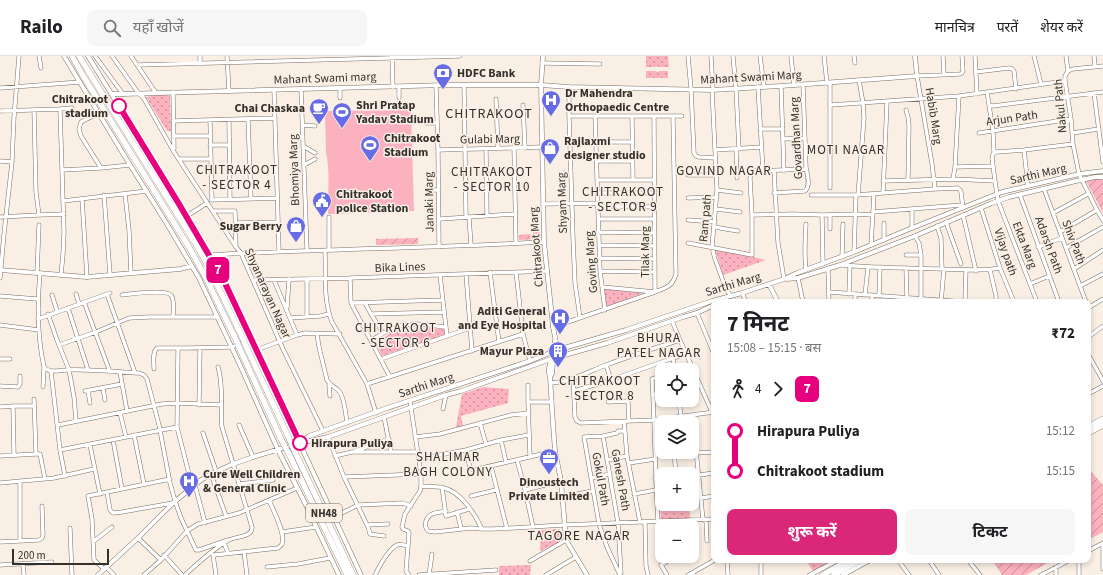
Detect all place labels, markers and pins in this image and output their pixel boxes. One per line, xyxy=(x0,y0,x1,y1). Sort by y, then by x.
bank icon: HDFC Bank xyxy=(432,62,454,90)
place label: HDFC Bank xyxy=(457,65,516,82)
place label: Dr Mahendra Orthopaedic Centre xyxy=(565,85,669,116)
hospital icon: Dr Mahendra Orthopaedic Centre xyxy=(540,89,562,117)
place label: Chitrakoot stadium xyxy=(52,91,108,122)
cafe icon: Chai Chaskaa xyxy=(308,97,330,125)
place label: Shri Pratap Yadav Stadium xyxy=(355,97,434,128)
marker: Chitrakoot stadium xyxy=(111,98,127,114)
place label: Chai Chaskaa xyxy=(235,100,305,117)
sports icon: Shri Pratap Yadav Stadium xyxy=(331,101,353,129)
place label: Chitrakoot Stadium xyxy=(384,130,441,161)
place label: Rajlaxmi designer studio xyxy=(564,133,646,164)
sports icon: Chitrakoot Stadium xyxy=(359,134,381,162)
shop icon: Rajlaxmi designer studio xyxy=(539,137,561,165)
place label: Chitrakoot police Station xyxy=(336,186,409,217)
public building icon: Chitrakoot police Station xyxy=(311,190,333,218)
shop icon: Sugar Berry xyxy=(285,215,307,243)
place label: Sugar Berry xyxy=(219,218,283,235)
place label: Aditi General and Eye Hospital xyxy=(458,303,547,334)
hospital icon: Aditi General and Eye Hospital xyxy=(549,307,571,335)
building icon: Mayur Plaza xyxy=(547,340,569,368)
place label: Mayur Plaza xyxy=(480,343,544,360)
marker: Hirapura Puliya xyxy=(292,435,308,451)
place label: Hirapura Puliya xyxy=(311,435,393,452)
office icon: Dinoustech Private Limited xyxy=(538,447,560,475)
place label: Cure Well Children & General Clinic xyxy=(203,466,301,497)
hospital icon: Cure Well Children & General Clinic xyxy=(178,470,200,498)
place label: Dinoustech Private Limited xyxy=(509,474,590,505)

